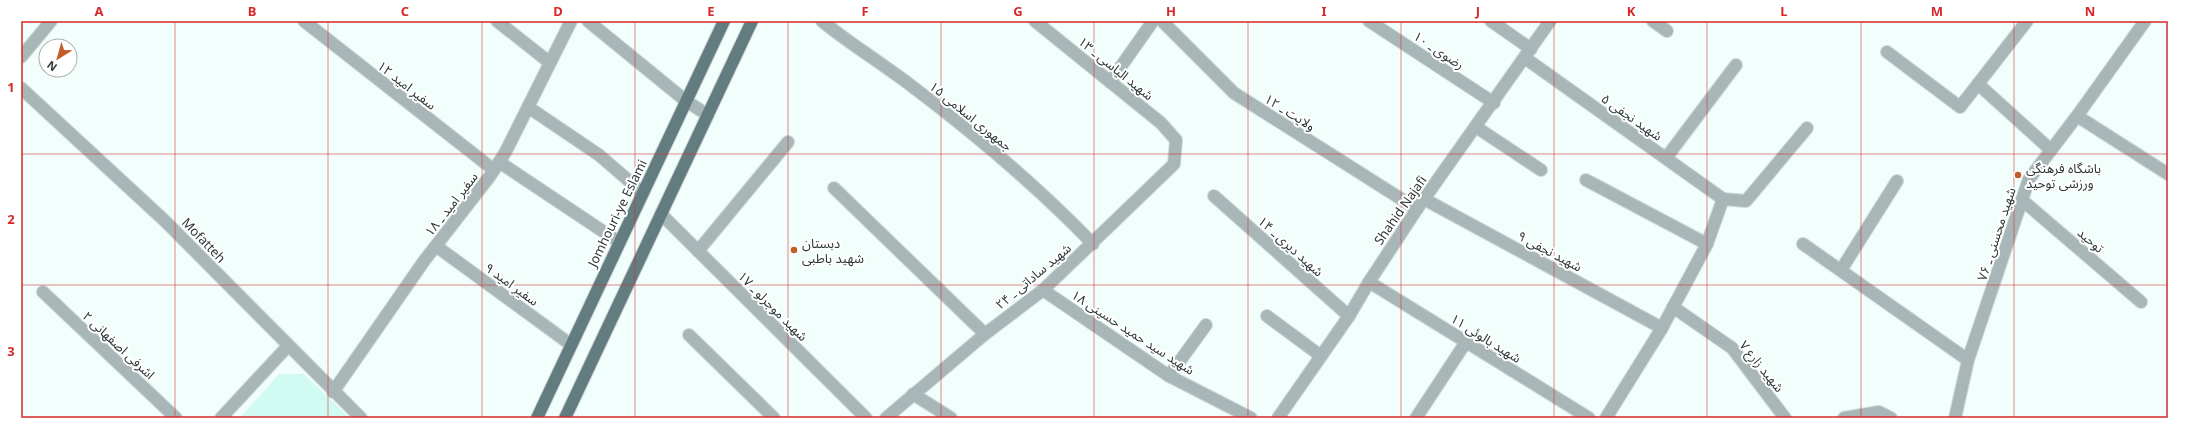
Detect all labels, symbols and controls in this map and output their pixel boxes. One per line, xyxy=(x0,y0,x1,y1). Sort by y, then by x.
text: A xyxy=(95,2,104,20)
text: B xyxy=(248,2,256,20)
text: C xyxy=(401,2,409,20)
text: D xyxy=(553,2,563,20)
text: E xyxy=(707,2,715,20)
text: F xyxy=(861,2,869,20)
text: G xyxy=(1013,2,1023,20)
text: H xyxy=(1166,2,1176,20)
text: I xyxy=(1321,2,1327,20)
text: J xyxy=(1475,2,1480,20)
text: K xyxy=(1627,2,1636,20)
text: L xyxy=(1780,2,1788,20)
text: M xyxy=(1931,2,1943,20)
text: N xyxy=(2085,2,2095,20)
street label: رضوی ـ ۱۰ xyxy=(1410,27,1468,73)
street label: شهید الیاسی ـ ۱۳ xyxy=(1075,32,1157,104)
north arrow xyxy=(38,38,78,78)
street label: سفیر امید ۱۲ xyxy=(374,56,440,114)
text: N xyxy=(44,58,60,75)
street label: جمهوری اسلامی ۱۵ xyxy=(926,77,1016,155)
text: 1 xyxy=(7,78,15,96)
street label: ولایت ـ ۱۲ xyxy=(1261,89,1319,135)
street label: شهید نجفی ۵ xyxy=(1598,89,1666,145)
street label: Jomhouri-ye Eslami xyxy=(582,156,651,271)
place label: باشگاه فرهنگی ورزشی توحید xyxy=(2026,159,2101,192)
street label: سفیر امید ـ ۱۸ xyxy=(420,168,482,240)
marker: باشگاه فرهنگی ورزشی توحید xyxy=(2013,170,2023,180)
street label: Shahid Najafi xyxy=(1369,172,1431,248)
street label: شهید محسنی ـ ۷۶ xyxy=(1972,185,2020,283)
text: 2 xyxy=(7,210,15,228)
street label: شهید دیری ـ ۱۴ xyxy=(1254,212,1328,280)
street label: Mofatteh xyxy=(178,214,230,266)
street label: توحید xyxy=(2074,224,2108,257)
street label: شهید نجفی ۹ xyxy=(1515,226,1585,276)
place label: دبستان شهید باطبی xyxy=(802,234,864,267)
street label: شهید ساداتی ـ ۲۴ xyxy=(991,239,1075,313)
marker: دبستان شهید باطبی xyxy=(789,245,799,255)
street label: سفیر امید ۹ xyxy=(481,258,543,310)
street label: شهید موجرلو ـ ۱۷ xyxy=(734,267,812,345)
street label: شهید سید حمید حسینی ۱۸ xyxy=(1068,285,1198,379)
street label: اشرفی اصفهانی ۲ xyxy=(79,307,159,383)
street label: شهید بالوئی ۱۱ xyxy=(1447,309,1525,367)
street label: شهید زارع ۷ xyxy=(1734,336,1788,397)
text: 3 xyxy=(7,342,15,360)

